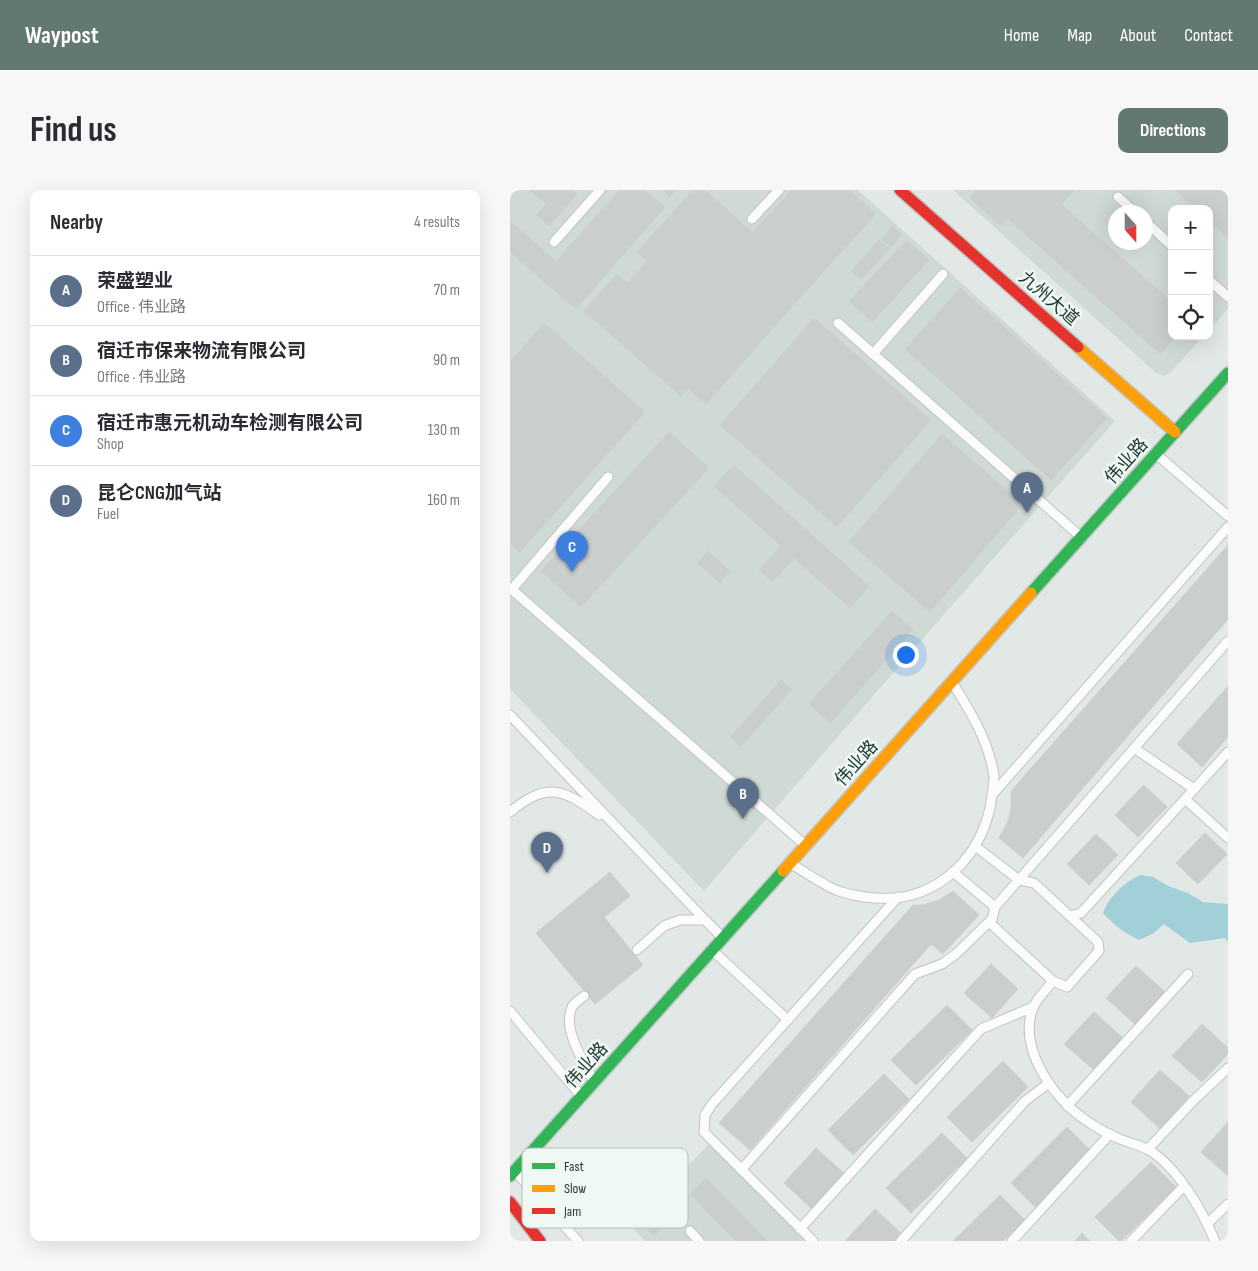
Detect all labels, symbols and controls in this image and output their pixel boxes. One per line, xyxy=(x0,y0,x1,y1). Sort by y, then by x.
text: Waypost xyxy=(25,21,99,50)
text: Home xyxy=(1004,25,1039,46)
text: Map xyxy=(1067,25,1092,46)
text: About xyxy=(1120,25,1156,46)
text: Contact xyxy=(1184,25,1233,46)
button: Directions xyxy=(1118,108,1228,153)
text: Find us xyxy=(30,109,117,152)
north arrow xyxy=(1108,205,1153,250)
map controls xyxy=(1168,205,1213,340)
button: + xyxy=(1168,205,1213,250)
text: Nearby xyxy=(50,210,103,235)
text: 4 results xyxy=(414,213,460,232)
button: − xyxy=(1168,250,1213,295)
street label: 九州大道 xyxy=(1015,267,1083,330)
text: 荣盛塑业 xyxy=(97,270,173,293)
text: A xyxy=(62,281,70,300)
text: 70 m xyxy=(434,281,460,300)
button: locate xyxy=(1168,295,1213,340)
text: Office · 伟业路 xyxy=(97,298,186,317)
text: 宿迁市保来物流有限公司 xyxy=(97,340,306,363)
text: B xyxy=(62,351,70,370)
text: 90 m xyxy=(433,351,460,370)
text: Office · 伟业路 xyxy=(97,368,186,387)
text: 宿迁市惠元机动车检测有限公司 xyxy=(97,412,363,435)
text: C xyxy=(62,421,70,440)
text: 130 m xyxy=(428,421,460,440)
street label: 伟业路 xyxy=(1101,434,1152,488)
text: Shop xyxy=(97,435,124,454)
pin: A xyxy=(1011,472,1043,513)
text: 昆仑CNG加气站 xyxy=(97,482,222,505)
text: D xyxy=(62,491,70,510)
text: 160 m xyxy=(427,491,460,510)
text: Fuel xyxy=(97,505,119,524)
pin: C xyxy=(556,531,588,572)
your location xyxy=(893,642,919,668)
street label: 伟业路 xyxy=(831,736,882,790)
pin: B xyxy=(727,778,759,819)
pin: D xyxy=(531,832,563,873)
street label: 伟业路 xyxy=(561,1038,612,1092)
legend xyxy=(522,1148,688,1228)
text: Fast xyxy=(564,1158,584,1175)
text: Slow xyxy=(564,1180,586,1197)
text: Jam xyxy=(563,1203,581,1220)

